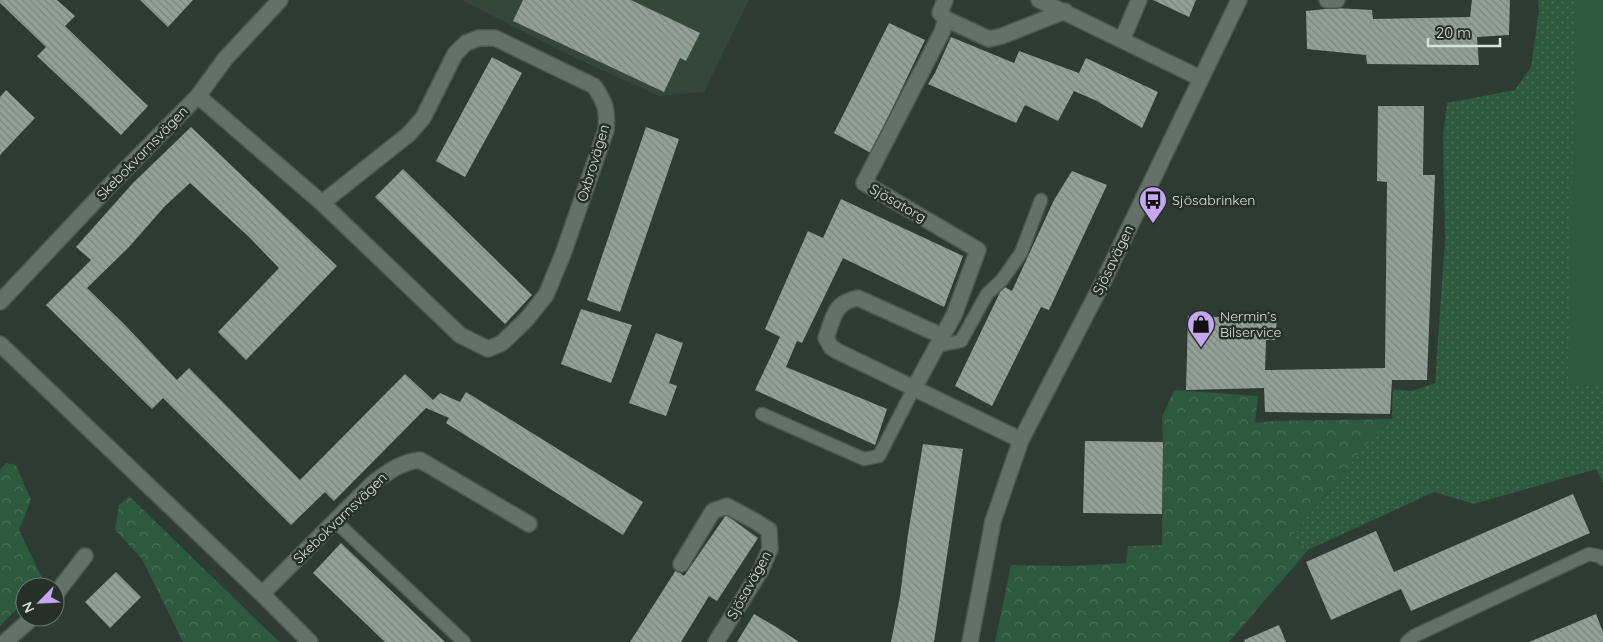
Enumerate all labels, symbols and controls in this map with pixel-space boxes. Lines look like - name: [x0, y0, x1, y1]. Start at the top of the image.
- scale bar: [1428, 15, 1500, 47]
- text: 20 m: [1436, 23, 1471, 42]
- street label: Skebokvarnsvägen: [93, 102, 191, 204]
- street label: Oxbrovägen: [573, 122, 613, 204]
- street label: Sjösatorg: [867, 180, 929, 226]
- bus stop icon: Sjösabrinken: [1138, 185, 1168, 224]
- place label: Sjösabrinken: [1172, 191, 1255, 209]
- street label: Sjösavägen: [1088, 222, 1138, 298]
- place label: Nermin’s Bilservice: [1220, 307, 1282, 341]
- shop icon: Nermin’s Bilservice: [1186, 309, 1216, 348]
- street label: Skebokvarnsvägen: [289, 469, 391, 567]
- street label: Sjösavägen: [723, 548, 775, 622]
- north arrow: [15, 577, 65, 627]
- text: N: [18, 599, 38, 616]

